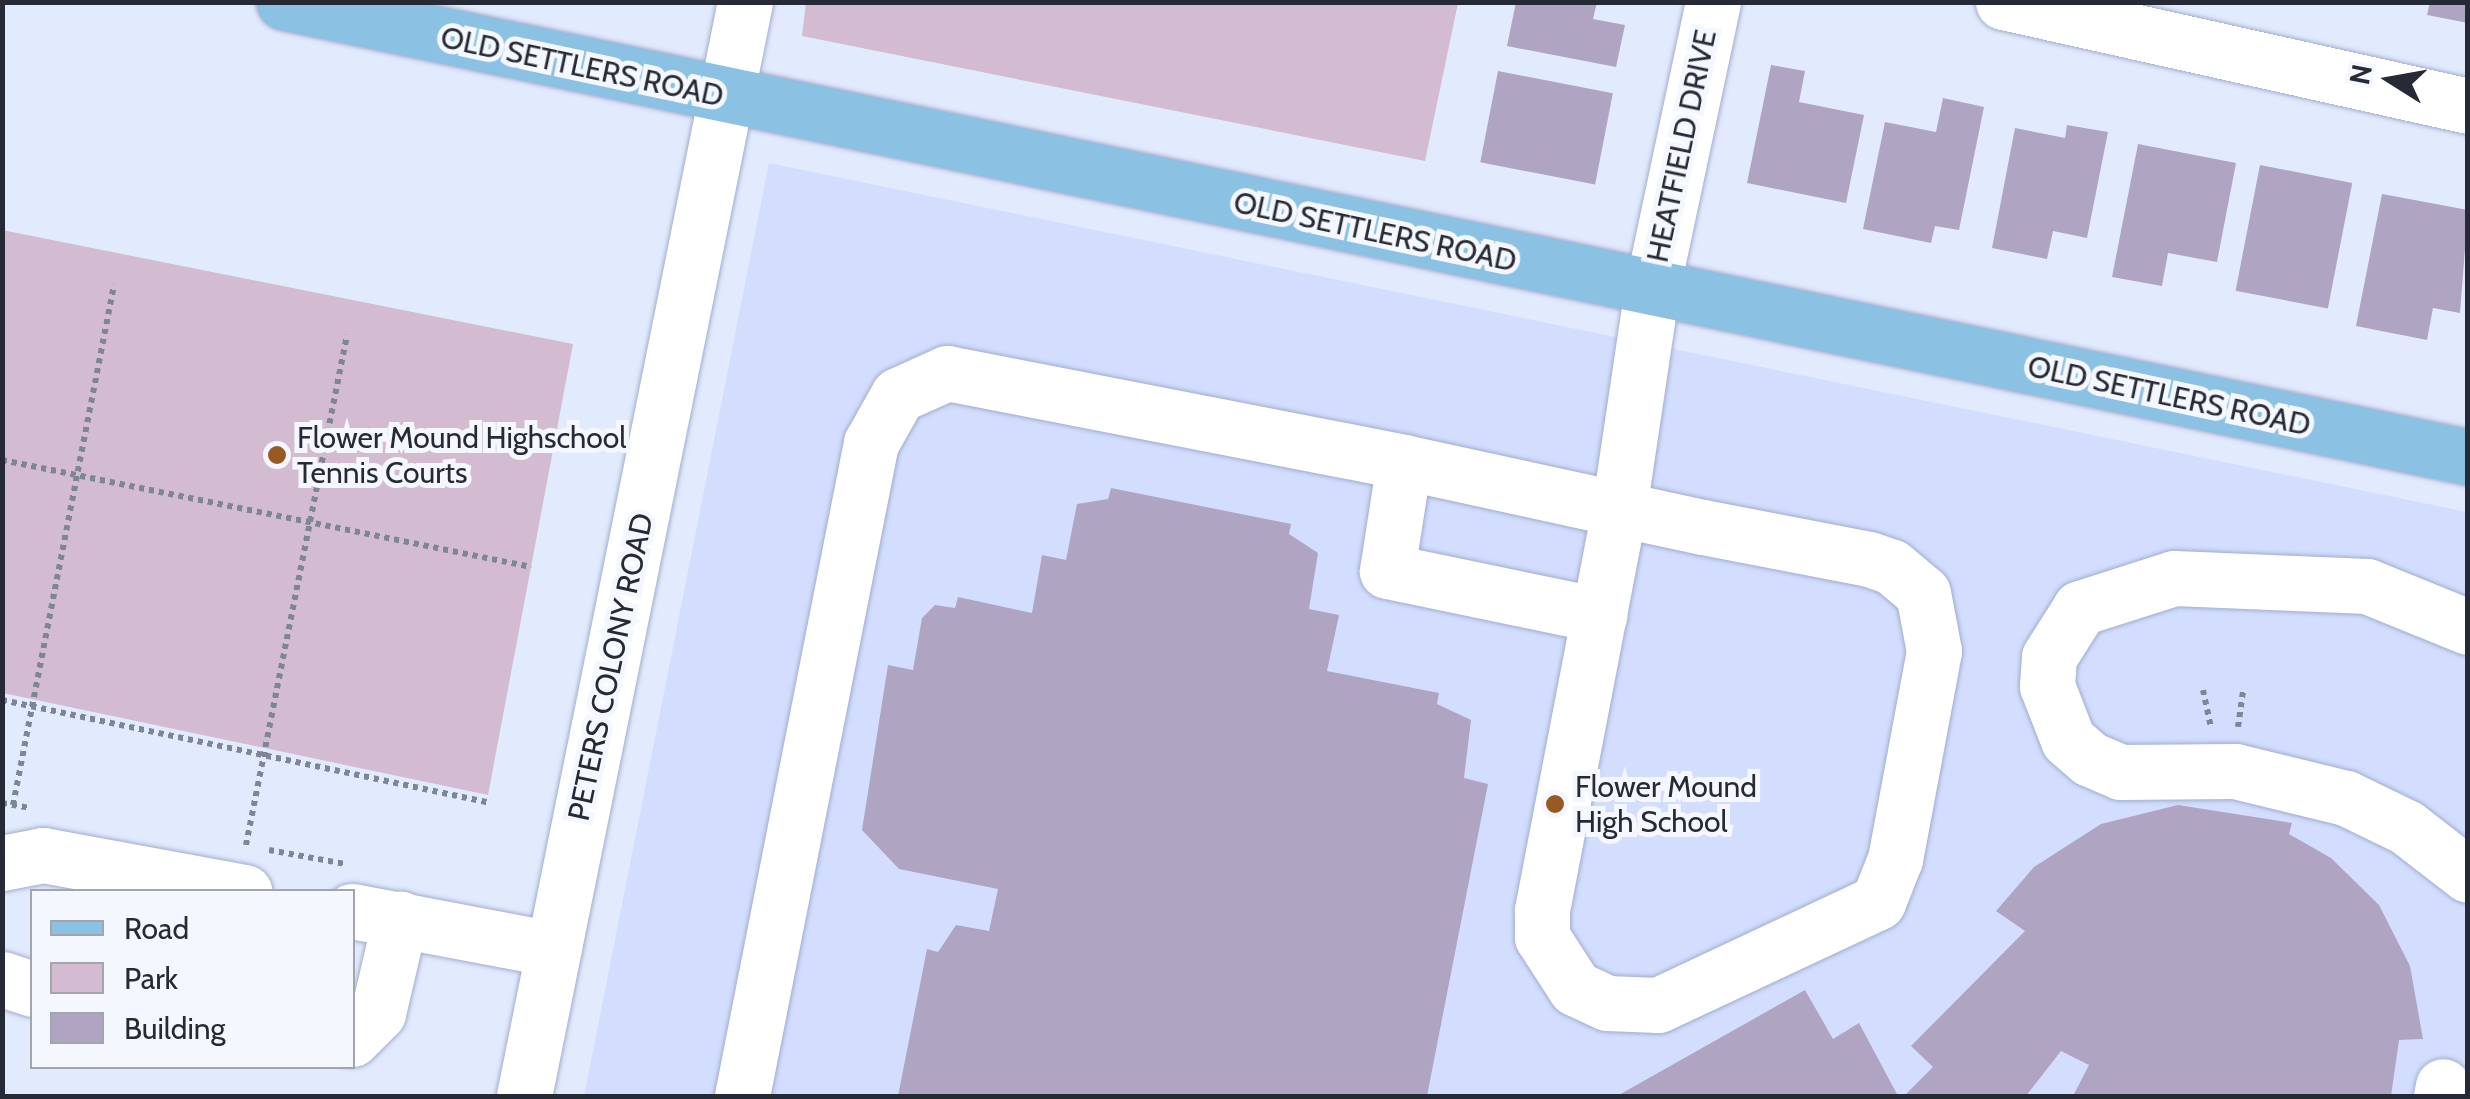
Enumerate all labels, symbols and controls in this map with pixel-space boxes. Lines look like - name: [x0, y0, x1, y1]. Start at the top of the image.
- street label: OLD SETTLERS ROAD: [437, 19, 727, 115]
- street label: HEATFIELD DRIVE: [1640, 27, 1724, 265]
- north arrow: [2340, 30, 2440, 130]
- text: N: [2342, 61, 2379, 87]
- street label: OLD SETTLERS ROAD: [1230, 184, 1520, 280]
- street label: OLD SETTLERS ROAD: [2024, 348, 2314, 444]
- place label: Flower Mound Highschool Tennis Courts: [297, 420, 626, 490]
- marker: Flower Mound Highschool Tennis Courts: [266, 444, 288, 466]
- street label: PETERS COLONY ROAD: [561, 510, 661, 824]
- place label: Flower Mound High School: [1575, 769, 1757, 840]
- marker: Flower Mound High School: [1544, 793, 1566, 815]
- legend: [30, 889, 355, 1069]
- text: Road: [124, 910, 189, 947]
- text: Park: [124, 960, 178, 997]
- text: Building: [124, 1010, 226, 1047]

